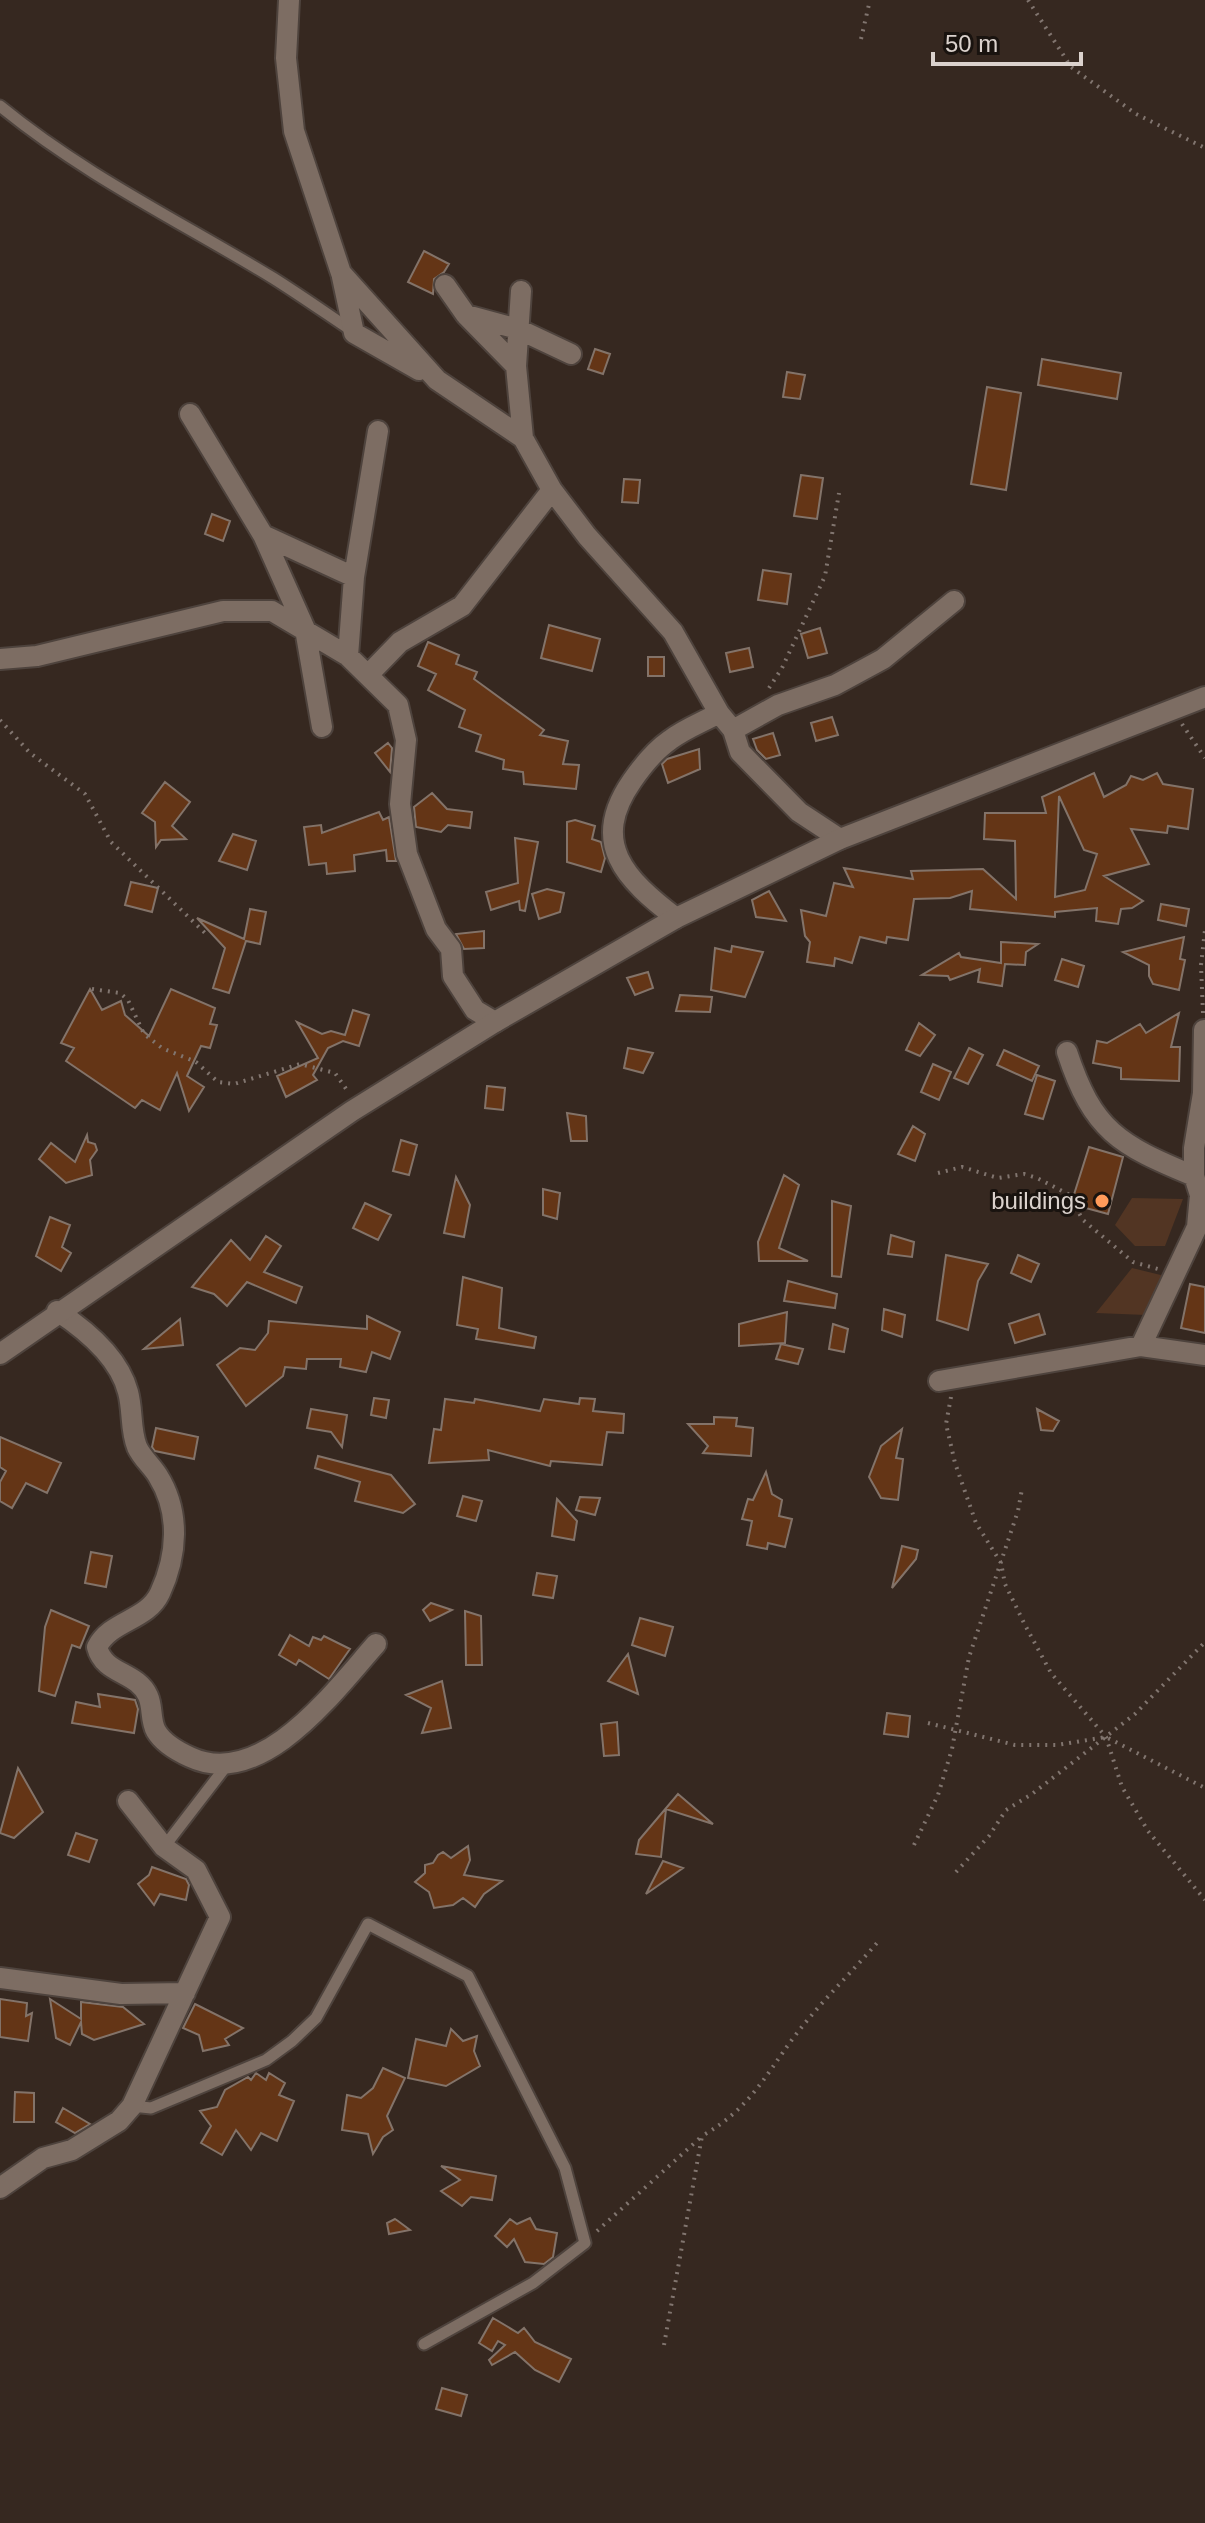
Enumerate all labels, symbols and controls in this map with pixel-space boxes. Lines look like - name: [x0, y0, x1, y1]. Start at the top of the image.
- scale bar: [933, 16, 1081, 66]
- text: 50 m: [945, 30, 998, 57]
- place label: buildings: [991, 1187, 1086, 1214]
- marker: buildings: [1093, 1192, 1111, 1210]

